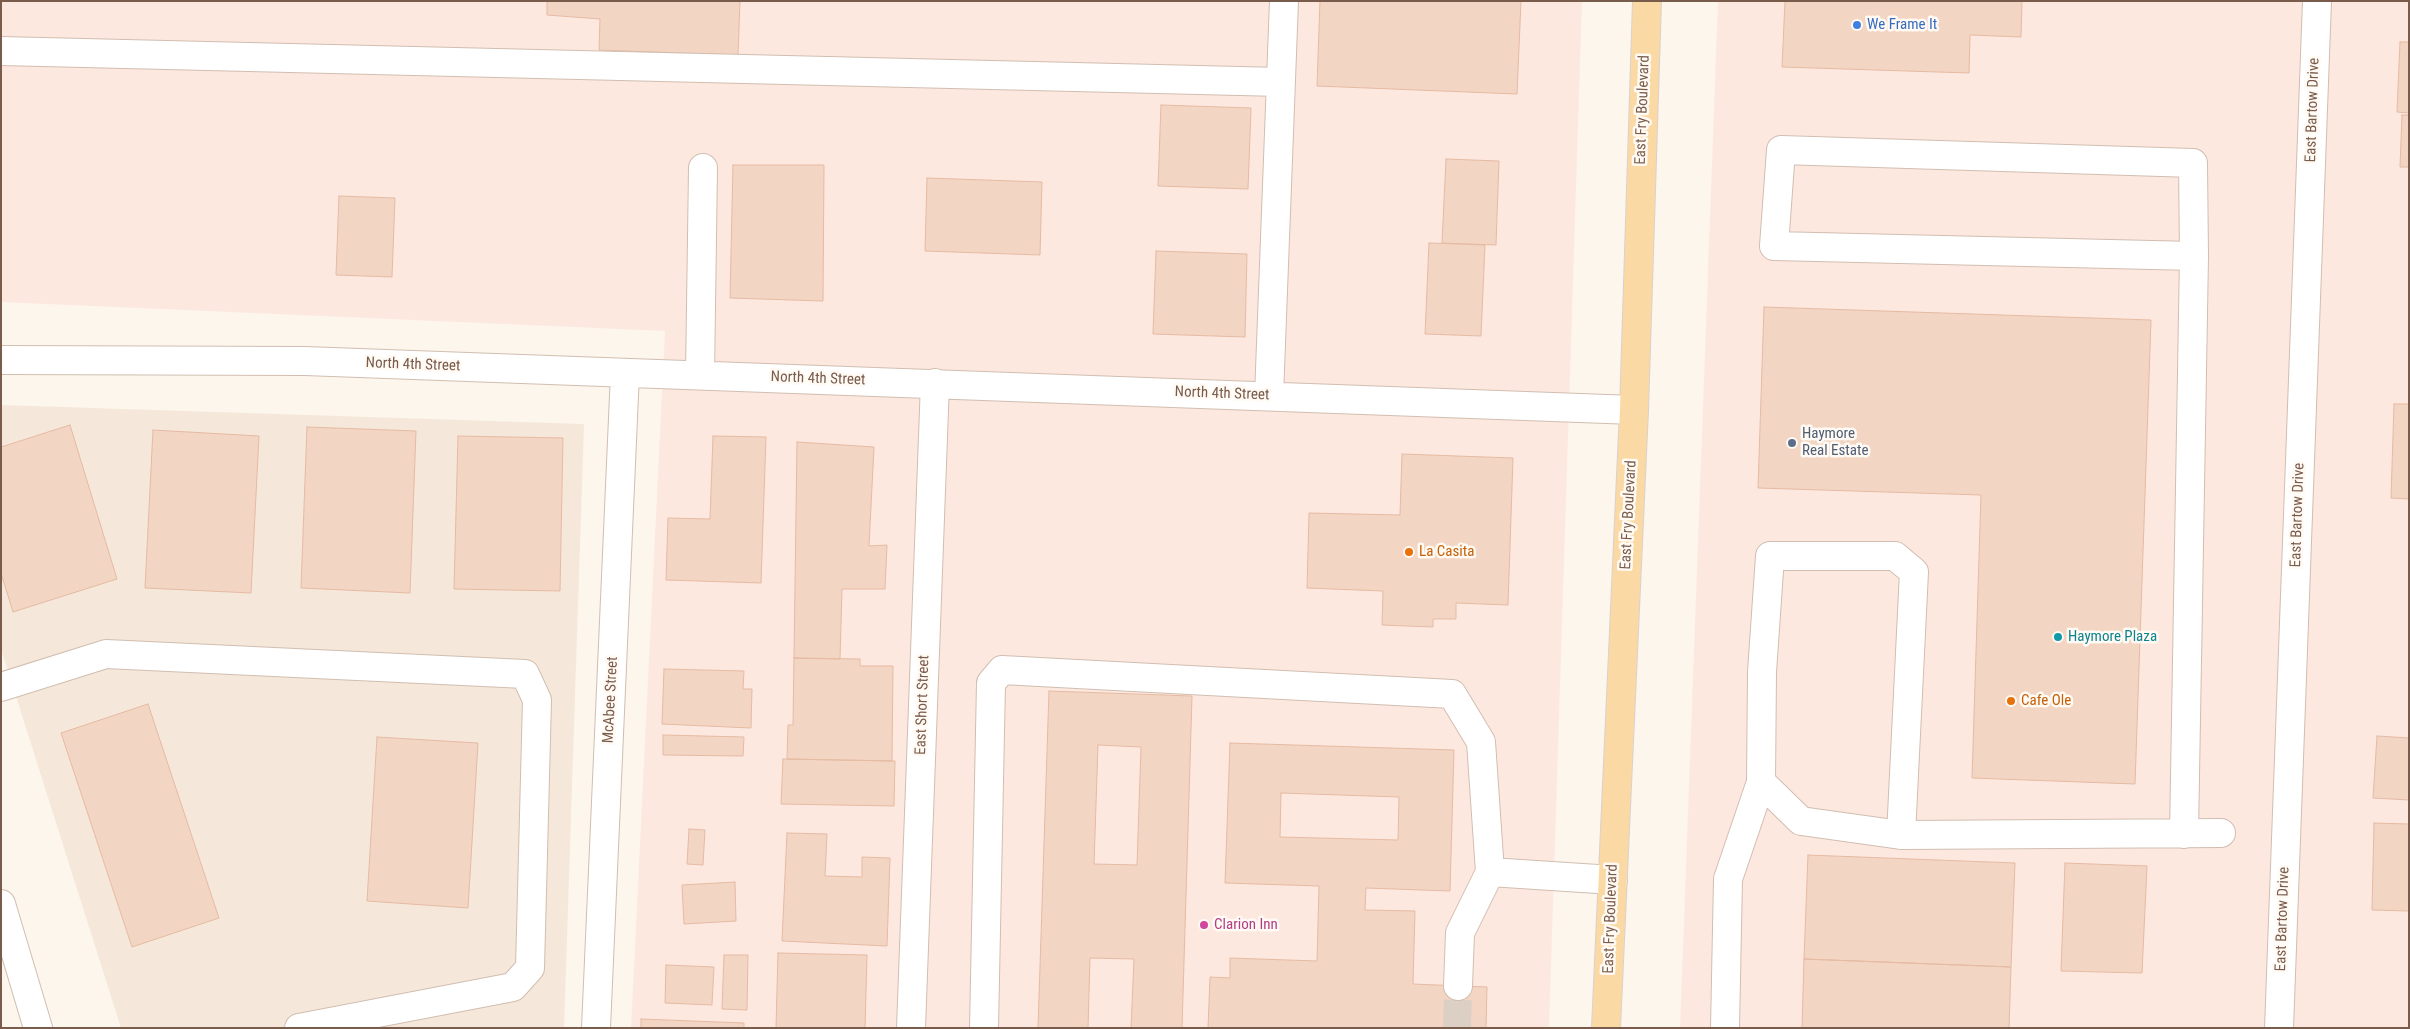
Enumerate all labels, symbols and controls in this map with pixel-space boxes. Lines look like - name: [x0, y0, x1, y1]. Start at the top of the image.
- place label: We Frame It: [1867, 16, 1937, 34]
- marker: We Frame It: [1851, 19, 1863, 31]
- street label: East Fry Boulevard: [1632, 55, 1654, 165]
- street label: East Bartow Drive: [2302, 57, 2324, 163]
- street label: North 4th Street: [365, 354, 461, 376]
- street label: North 4th Street: [770, 368, 866, 390]
- street label: North 4th Street: [1174, 383, 1270, 405]
- place label: Haymore Real Estate: [1802, 425, 1868, 460]
- marker: Haymore Real Estate: [1786, 437, 1798, 449]
- street label: East Fry Boulevard: [1617, 460, 1641, 570]
- street label: East Bartow Drive: [2287, 462, 2309, 568]
- place label: La Casita: [1419, 543, 1474, 561]
- marker: La Casita: [1403, 546, 1415, 558]
- place label: Haymore Plaza: [2068, 628, 2157, 646]
- marker: Haymore Plaza: [2052, 631, 2064, 643]
- street label: East Short Street: [912, 655, 934, 755]
- street label: McAbee Street: [600, 656, 622, 744]
- place label: Cafe Ole: [2021, 692, 2071, 710]
- marker: Cafe Ole: [2005, 695, 2017, 707]
- street label: East Fry Boulevard: [1600, 864, 1622, 974]
- street label: East Bartow Drive: [2272, 866, 2294, 972]
- place label: Clarion Inn: [1214, 916, 1278, 934]
- marker: Clarion Inn: [1198, 919, 1210, 931]

